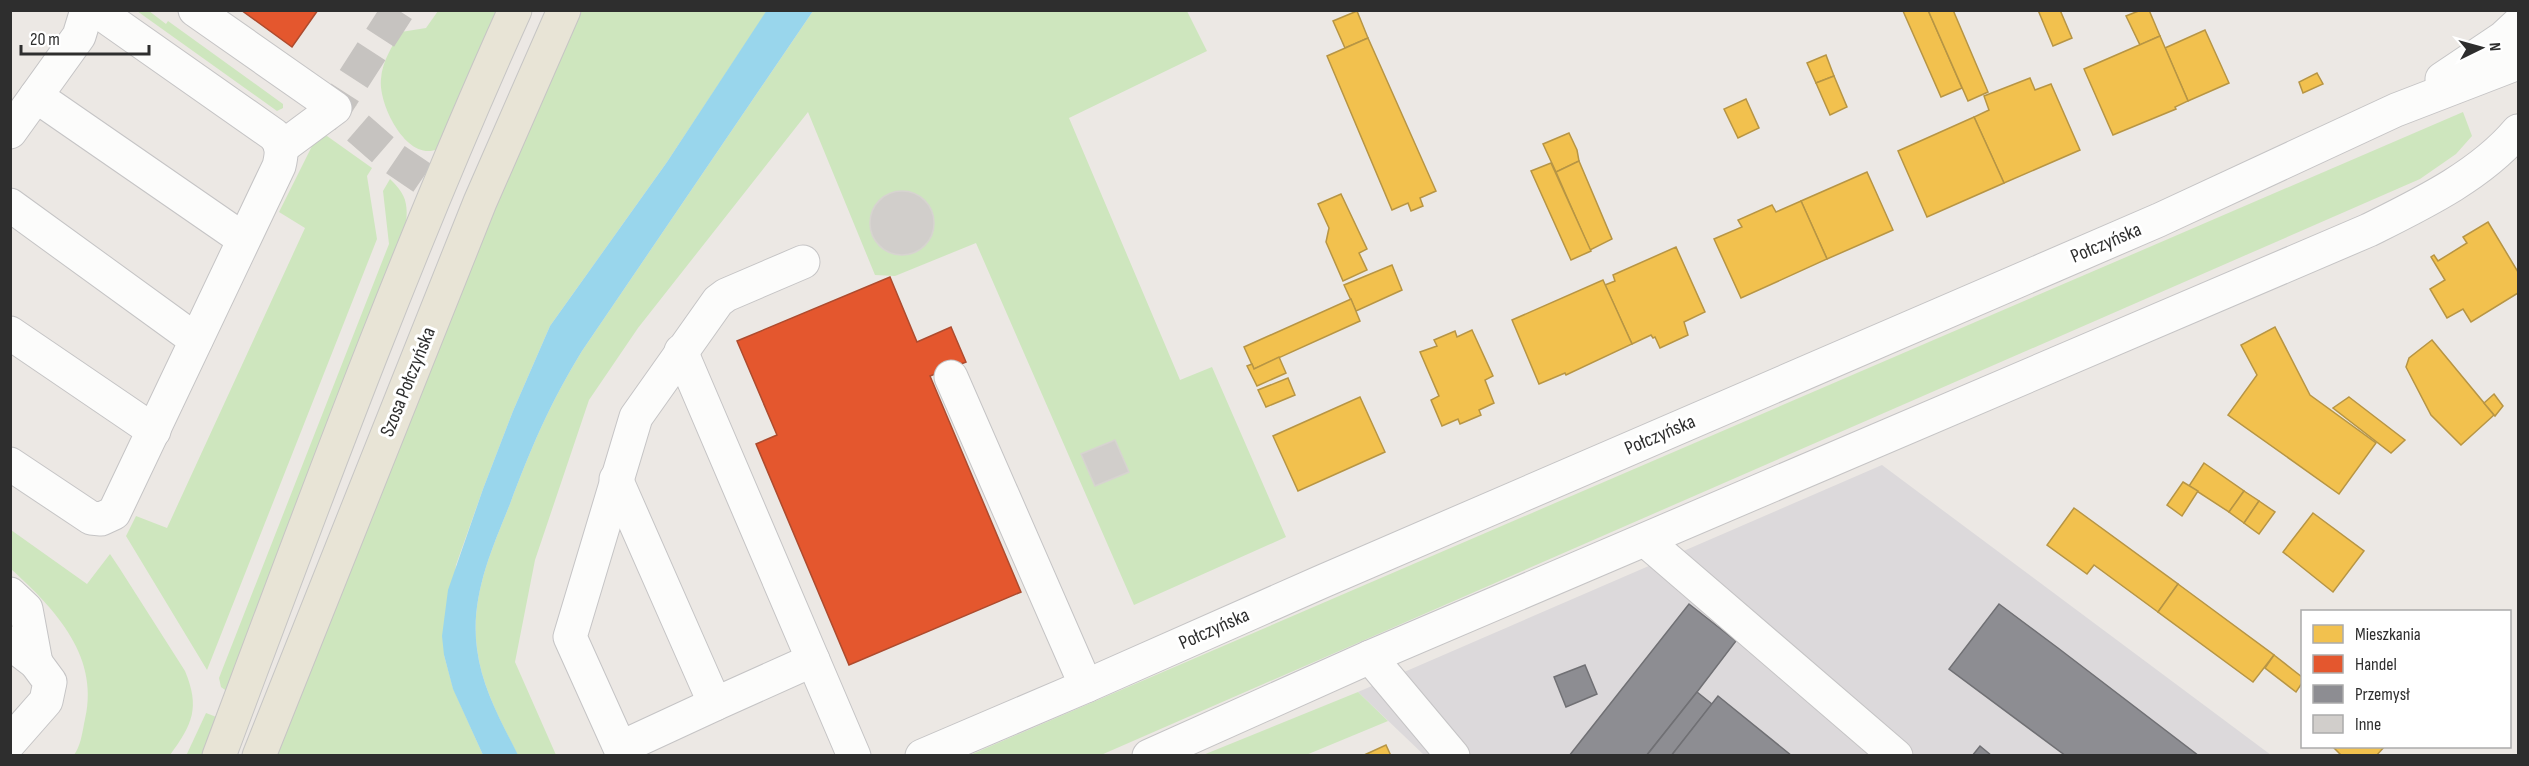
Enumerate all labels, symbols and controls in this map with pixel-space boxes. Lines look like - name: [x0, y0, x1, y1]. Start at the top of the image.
- scale bar: [21, 18, 148, 56]
- north arrow: [2451, 18, 2511, 78]
- text: 20 m: [30, 29, 60, 50]
- text: N: [2485, 42, 2504, 52]
- street label: Połczyńska: [2067, 217, 2145, 269]
- street label: Szosa Połczyńska: [375, 324, 441, 440]
- street label: Połczyńska: [1621, 409, 1699, 461]
- street label: Połczyńska: [1175, 603, 1253, 655]
- legend: [2301, 610, 2511, 748]
- text: Mieszkania: [2355, 624, 2421, 645]
- text: Handel: [2355, 654, 2397, 675]
- text: Przemysł: [2355, 684, 2410, 705]
- text: Inne: [2355, 714, 2381, 735]

